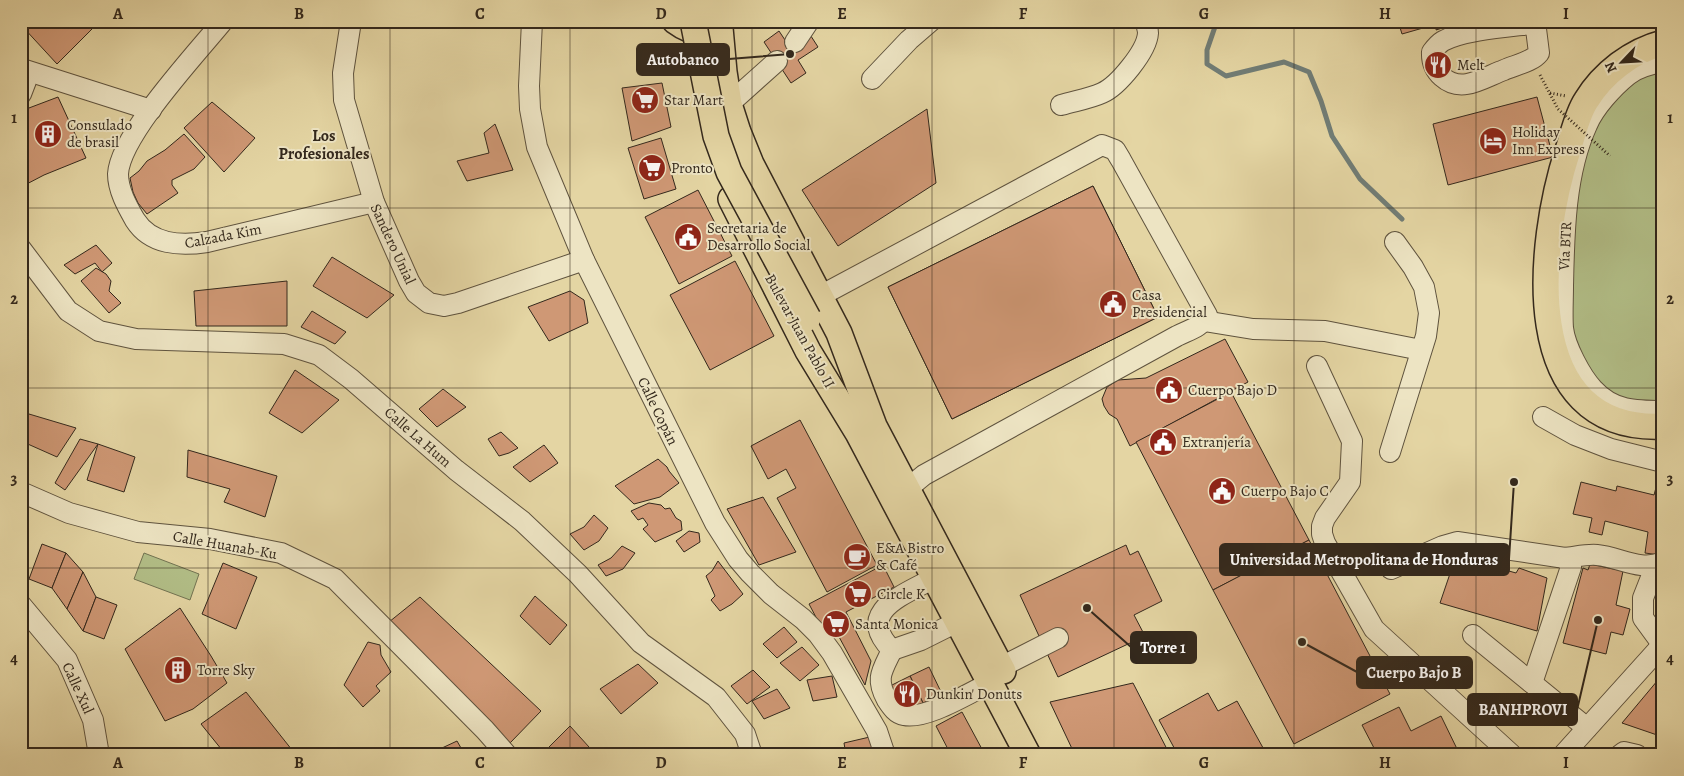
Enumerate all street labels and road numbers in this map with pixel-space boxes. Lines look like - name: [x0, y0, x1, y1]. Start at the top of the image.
- street label: Sandero Unial: [366, 200, 421, 288]
- street label: Calzada Kim: [183, 219, 264, 253]
- street label: Vía BTR: [1554, 220, 1576, 272]
- street label: Bulevar Juan Pablo II: [760, 270, 840, 392]
- street label: Calle Copán: [633, 374, 683, 448]
- street label: Calle La Hum: [380, 402, 456, 472]
- street label: Calle Huanab-Ku: [171, 526, 279, 564]
- street label: Calle Xul: [57, 659, 99, 717]

